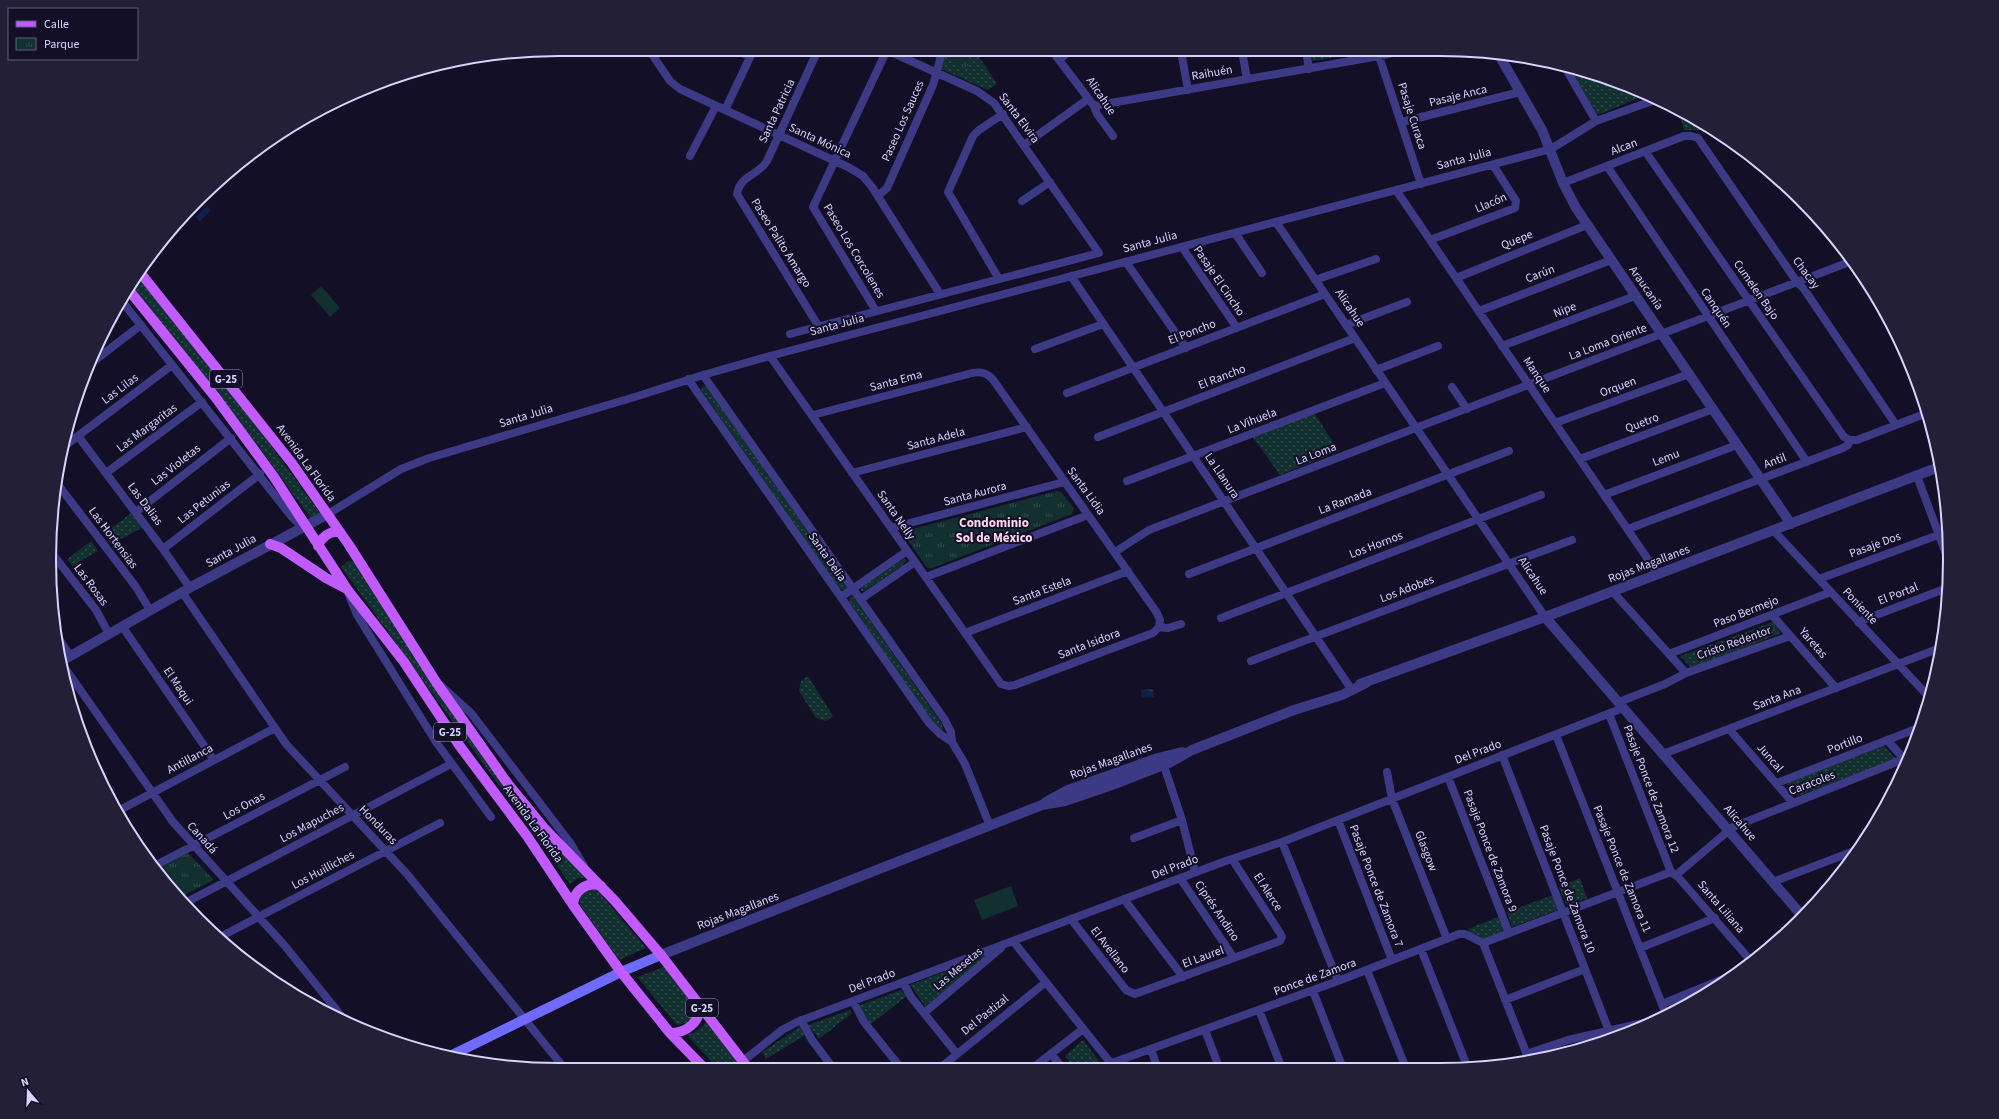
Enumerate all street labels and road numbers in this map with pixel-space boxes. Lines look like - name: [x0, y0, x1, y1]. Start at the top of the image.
- street label: Raihuén: [1190, 61, 1234, 85]
- street label: Alicahue: [1082, 73, 1120, 119]
- street label: Santa Patricia: [755, 76, 799, 146]
- street label: Paseo Los Sauces: [878, 78, 928, 164]
- street label: Pasaje Curaca: [1393, 80, 1431, 152]
- street label: Pasaje Anca: [1427, 81, 1489, 111]
- street label: Santa Elvira: [994, 89, 1044, 147]
- street label: Santa Mónica: [786, 119, 854, 163]
- street label: Alcan: [1608, 134, 1640, 160]
- street label: Santa Julia: [1435, 144, 1493, 174]
- street label: Llacón: [1472, 189, 1510, 217]
- street label: Paseo Palito Amargo: [747, 195, 815, 291]
- street label: Paseo Los Corcolenes: [819, 201, 889, 301]
- street label: Quepe: [1498, 226, 1536, 254]
- street label: Santa Julia: [1121, 227, 1179, 257]
- street label: Pasaje El Cincho: [1189, 243, 1249, 319]
- street label: Chacay: [1788, 253, 1824, 293]
- street label: Cumelen Bajo: [1729, 257, 1783, 323]
- street label: Carún: [1523, 261, 1557, 287]
- street label: Araucanía: [1625, 263, 1667, 313]
- street label: Alicahue: [1331, 285, 1369, 331]
- street label: Canquén: [1696, 285, 1736, 331]
- street label: Nipe: [1551, 298, 1579, 322]
- street label: Santa Julia: [808, 310, 866, 340]
- street label: El Poncho: [1166, 315, 1218, 349]
- street label: La Loma Oriente: [1567, 319, 1650, 365]
- street label: Manque: [1519, 353, 1555, 397]
- street label: El Rancho: [1196, 360, 1248, 394]
- street label: Santa Ema: [868, 366, 924, 396]
- street label: Las Lilas: [98, 370, 142, 408]
- road number: G-25: [210, 370, 242, 388]
- street label: Orquen: [1597, 373, 1639, 401]
- street label: Las Margaritas: [113, 400, 181, 456]
- street label: Santa Julia: [497, 400, 555, 432]
- street label: La Vihuela: [1225, 404, 1279, 438]
- street label: Quetro: [1623, 409, 1661, 437]
- street label: Avenida La Florida: [272, 421, 340, 505]
- street label: Santa Adela: [905, 423, 967, 455]
- street label: La Loma: [1293, 438, 1339, 470]
- street label: Las Violetas: [148, 440, 204, 490]
- street label: Lemu: [1650, 445, 1682, 471]
- street label: Antil: [1761, 449, 1789, 473]
- street label: La Llanura: [1200, 450, 1244, 502]
- street label: Santa Lidia: [1063, 463, 1109, 519]
- street label: Las Petunias: [174, 476, 234, 528]
- street label: Santa Aurora: [942, 477, 1008, 511]
- street label: Las Dalias: [123, 479, 167, 529]
- street label: La Ramada: [1316, 483, 1374, 519]
- street label: Santa Nelly: [873, 487, 919, 543]
- street label: Las Hortensias: [84, 504, 142, 572]
- street label: Los Hornos: [1347, 527, 1405, 563]
- street label: Pasaje Dos: [1847, 528, 1903, 562]
- street label: Santa Delia: [804, 529, 850, 585]
- street label: Santa Julia: [203, 530, 259, 572]
- street label: Rojas Magallanes: [1606, 541, 1692, 587]
- street label: Alicahue: [1514, 553, 1552, 599]
- street label: Las Rosas: [70, 560, 112, 610]
- street label: Los Adobes: [1377, 571, 1437, 607]
- street label: Santa Estela: [1010, 572, 1074, 610]
- street label: El Portal: [1875, 579, 1921, 609]
- street label: Poniente: [1838, 584, 1882, 628]
- street label: Paso Bermejo: [1711, 592, 1781, 632]
- street label: Cristo Redentor: [1694, 621, 1774, 664]
- street label: Yaretas: [1794, 623, 1831, 662]
- street label: Santa Isidora: [1055, 624, 1123, 664]
- street label: El Maqui: [159, 664, 197, 708]
- street label: Santa Ana: [1750, 681, 1804, 715]
- road number: G-25: [434, 723, 466, 741]
- street label: Pasaje Ponce de Zamora 12: [1619, 723, 1683, 856]
- street label: Portillo: [1825, 729, 1865, 759]
- street label: Del Prado: [1452, 735, 1504, 769]
- street label: Rojas Magallanes: [1068, 738, 1154, 784]
- street label: Antillanca: [164, 740, 216, 778]
- street label: Juncal: [1753, 740, 1787, 776]
- street label: Caracoles: [1786, 766, 1838, 800]
- street label: Avenida La Florida: [499, 782, 567, 866]
- street label: Pasaje Ponce de Zamora 9: [1459, 787, 1521, 915]
- street label: Los Onas: [220, 788, 268, 824]
- street label: Los Mapuches: [277, 799, 347, 847]
- street label: Honduras: [355, 801, 401, 849]
- street label: Alicahue: [1720, 801, 1761, 845]
- street label: Pasaje Ponce de Zamora 11: [1589, 803, 1655, 935]
- street label: Canadá: [183, 818, 221, 858]
- street label: Pasaje Ponce de Zamora 7: [1345, 822, 1407, 950]
- street label: Pasaje Ponce de Zamora 10: [1535, 823, 1599, 956]
- street label: Glasgow: [1410, 828, 1442, 874]
- street label: Los Huilliches: [289, 846, 357, 894]
- street label: Del Prado: [1149, 850, 1201, 884]
- street label: El Alerce: [1249, 870, 1287, 915]
- street label: Ciprés Andino: [1190, 877, 1244, 945]
- street label: Santa Liliana: [1693, 877, 1749, 937]
- street label: Rojas Magallanes: [695, 888, 781, 934]
- street label: El Avellano: [1086, 923, 1134, 977]
- street label: El Laurel: [1180, 942, 1226, 972]
- street label: Las Mesetas: [930, 943, 986, 995]
- street label: Ponce de Zamora: [1271, 954, 1359, 1000]
- street label: Del Prado: [846, 964, 898, 998]
- street label: Del Pastizal: [958, 991, 1012, 1039]
- road number: G-25: [686, 999, 718, 1017]

